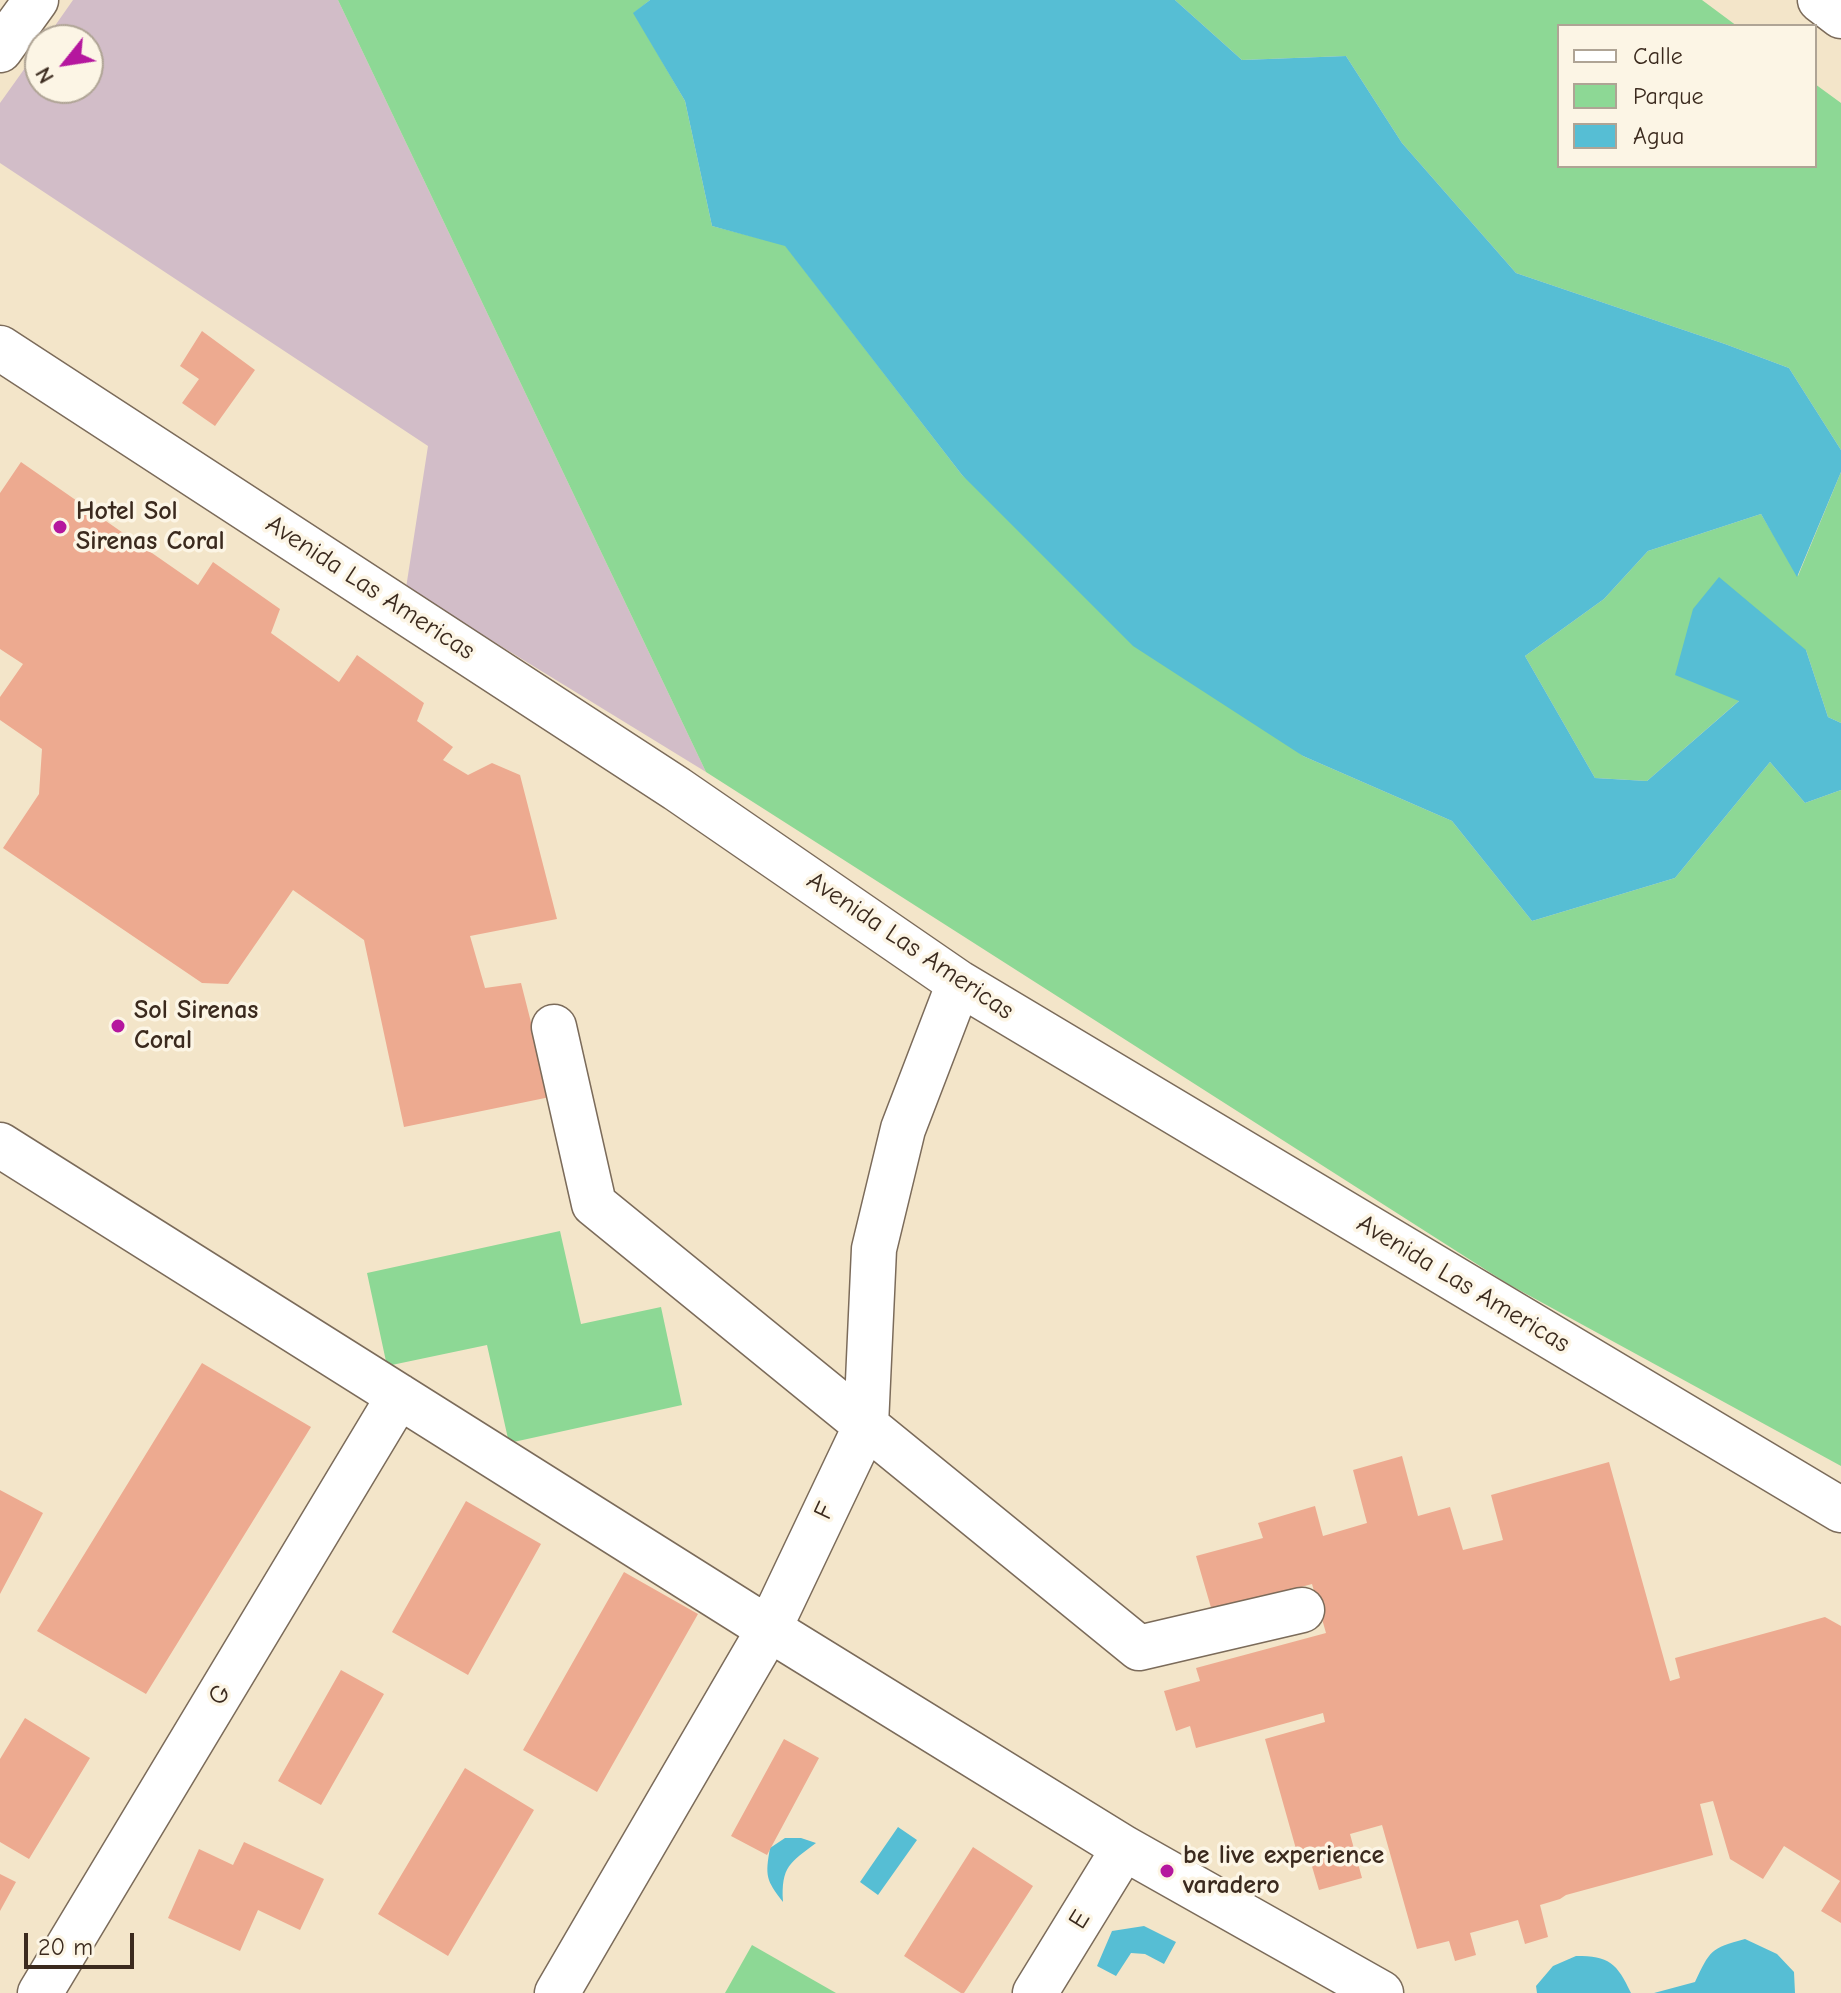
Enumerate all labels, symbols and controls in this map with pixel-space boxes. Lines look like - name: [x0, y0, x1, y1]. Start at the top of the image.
- north arrow: [24, 24, 104, 104]
- legend: [1557, 24, 1817, 168]
- text: Calle: [1633, 42, 1683, 70]
- text: N: [30, 62, 60, 88]
- text: Parque: [1633, 82, 1704, 110]
- text: Agua: [1633, 122, 1684, 150]
- place label: Hotel Sol Sirenas Coral: [76, 496, 225, 558]
- street label: Avenida Las Americas: [260, 509, 480, 667]
- marker: Hotel Sol Sirenas Coral: [51, 518, 69, 536]
- street label: Avenida Las Americas: [801, 865, 1019, 1027]
- place label: Sol Sirenas Coral: [134, 995, 258, 1056]
- marker: Sol Sirenas Coral: [109, 1017, 127, 1035]
- street label: Avenida Las Americas: [1351, 1208, 1575, 1360]
- street label: F: [808, 1498, 842, 1524]
- street label: G: [202, 1679, 238, 1711]
- place label: be live experience varadero: [1183, 1840, 1384, 1902]
- marker: be live experience varadero: [1158, 1862, 1176, 1880]
- street label: E: [1063, 1905, 1097, 1935]
- scale bar: [28, 1917, 138, 1967]
- text: 20 m: [38, 1933, 93, 1961]

